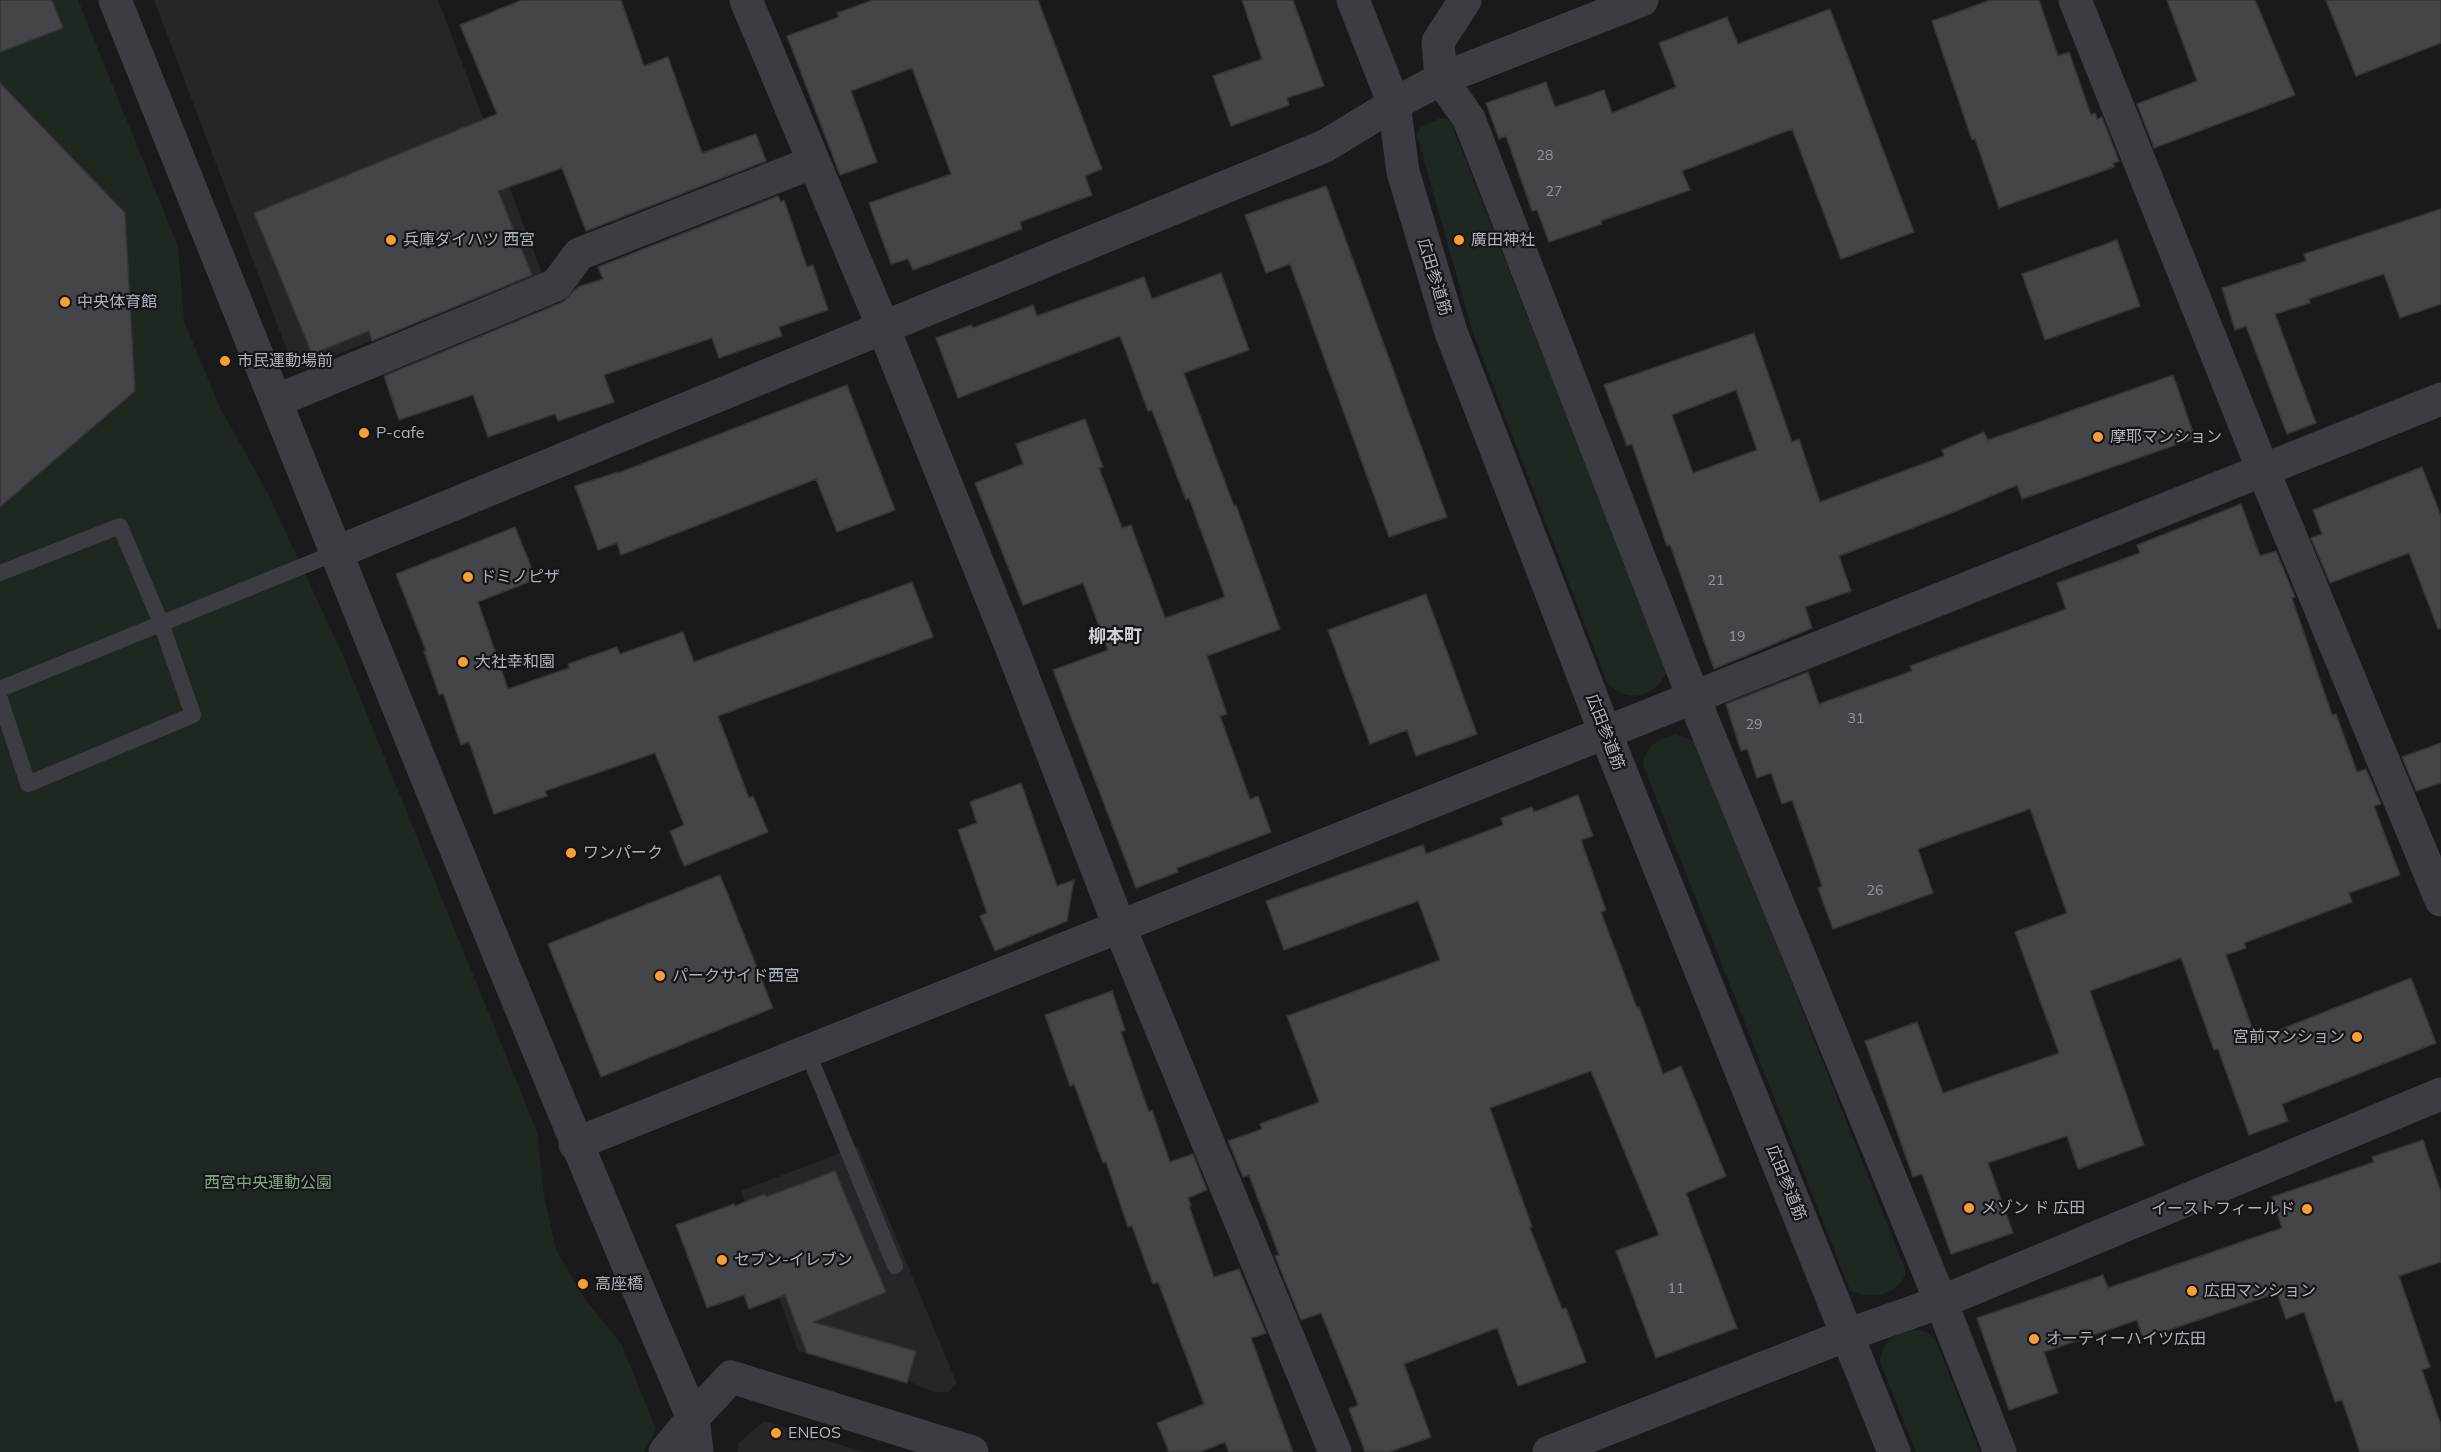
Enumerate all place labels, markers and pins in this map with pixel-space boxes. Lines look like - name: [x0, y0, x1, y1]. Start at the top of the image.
- place label: 兵庫ダイハツ 西宮: [403, 230, 535, 250]
- place label: 廣田神社: [1471, 230, 1535, 250]
- marker: 兵庫ダイハツ 西宮: [384, 233, 398, 247]
- marker: 廣田神社: [1452, 233, 1466, 247]
- place label: 中央体育館: [77, 292, 157, 312]
- marker: 中央体育館: [58, 295, 72, 309]
- place label: 市民運動場前: [237, 351, 333, 371]
- marker: 市民運動場前: [218, 354, 232, 368]
- place label: P-cafe: [376, 423, 424, 443]
- marker: P-cafe: [357, 426, 371, 440]
- place label: 摩耶マンション: [2110, 427, 2222, 447]
- marker: 摩耶マンション: [2091, 430, 2105, 444]
- place label: ドミノピザ: [480, 567, 560, 587]
- marker: ドミノピザ: [461, 570, 475, 584]
- place label: 大社幸和園: [475, 652, 555, 672]
- marker: 大社幸和園: [456, 655, 470, 669]
- place label: ワンパーク: [583, 843, 663, 863]
- marker: ワンパーク: [564, 846, 578, 860]
- place label: パークサイド西宮: [672, 966, 800, 986]
- marker: パークサイド西宮: [653, 969, 667, 983]
- place label: 宮前マンション: [2233, 1027, 2345, 1047]
- marker: 宮前マンション: [2350, 1030, 2364, 1044]
- place label: メゾン ド 広田: [1981, 1198, 2085, 1218]
- place label: イーストフィールド: [2151, 1199, 2295, 1219]
- marker: メゾン ド 広田: [1962, 1201, 1976, 1215]
- marker: イーストフィールド: [2300, 1202, 2314, 1216]
- place label: セブン-イレブン: [734, 1250, 853, 1270]
- marker: セブン-イレブン: [715, 1253, 729, 1267]
- place label: 高座橋: [595, 1274, 643, 1294]
- marker: 高座橋: [576, 1277, 590, 1291]
- place label: 広田マンション: [2204, 1281, 2316, 1301]
- marker: 広田マンション: [2185, 1284, 2199, 1298]
- place label: オーティーハイツ広田: [2046, 1329, 2206, 1349]
- marker: オーティーハイツ広田: [2027, 1332, 2041, 1346]
- place label: ENEOS: [788, 1423, 841, 1443]
- marker: ENEOS: [769, 1426, 783, 1440]

